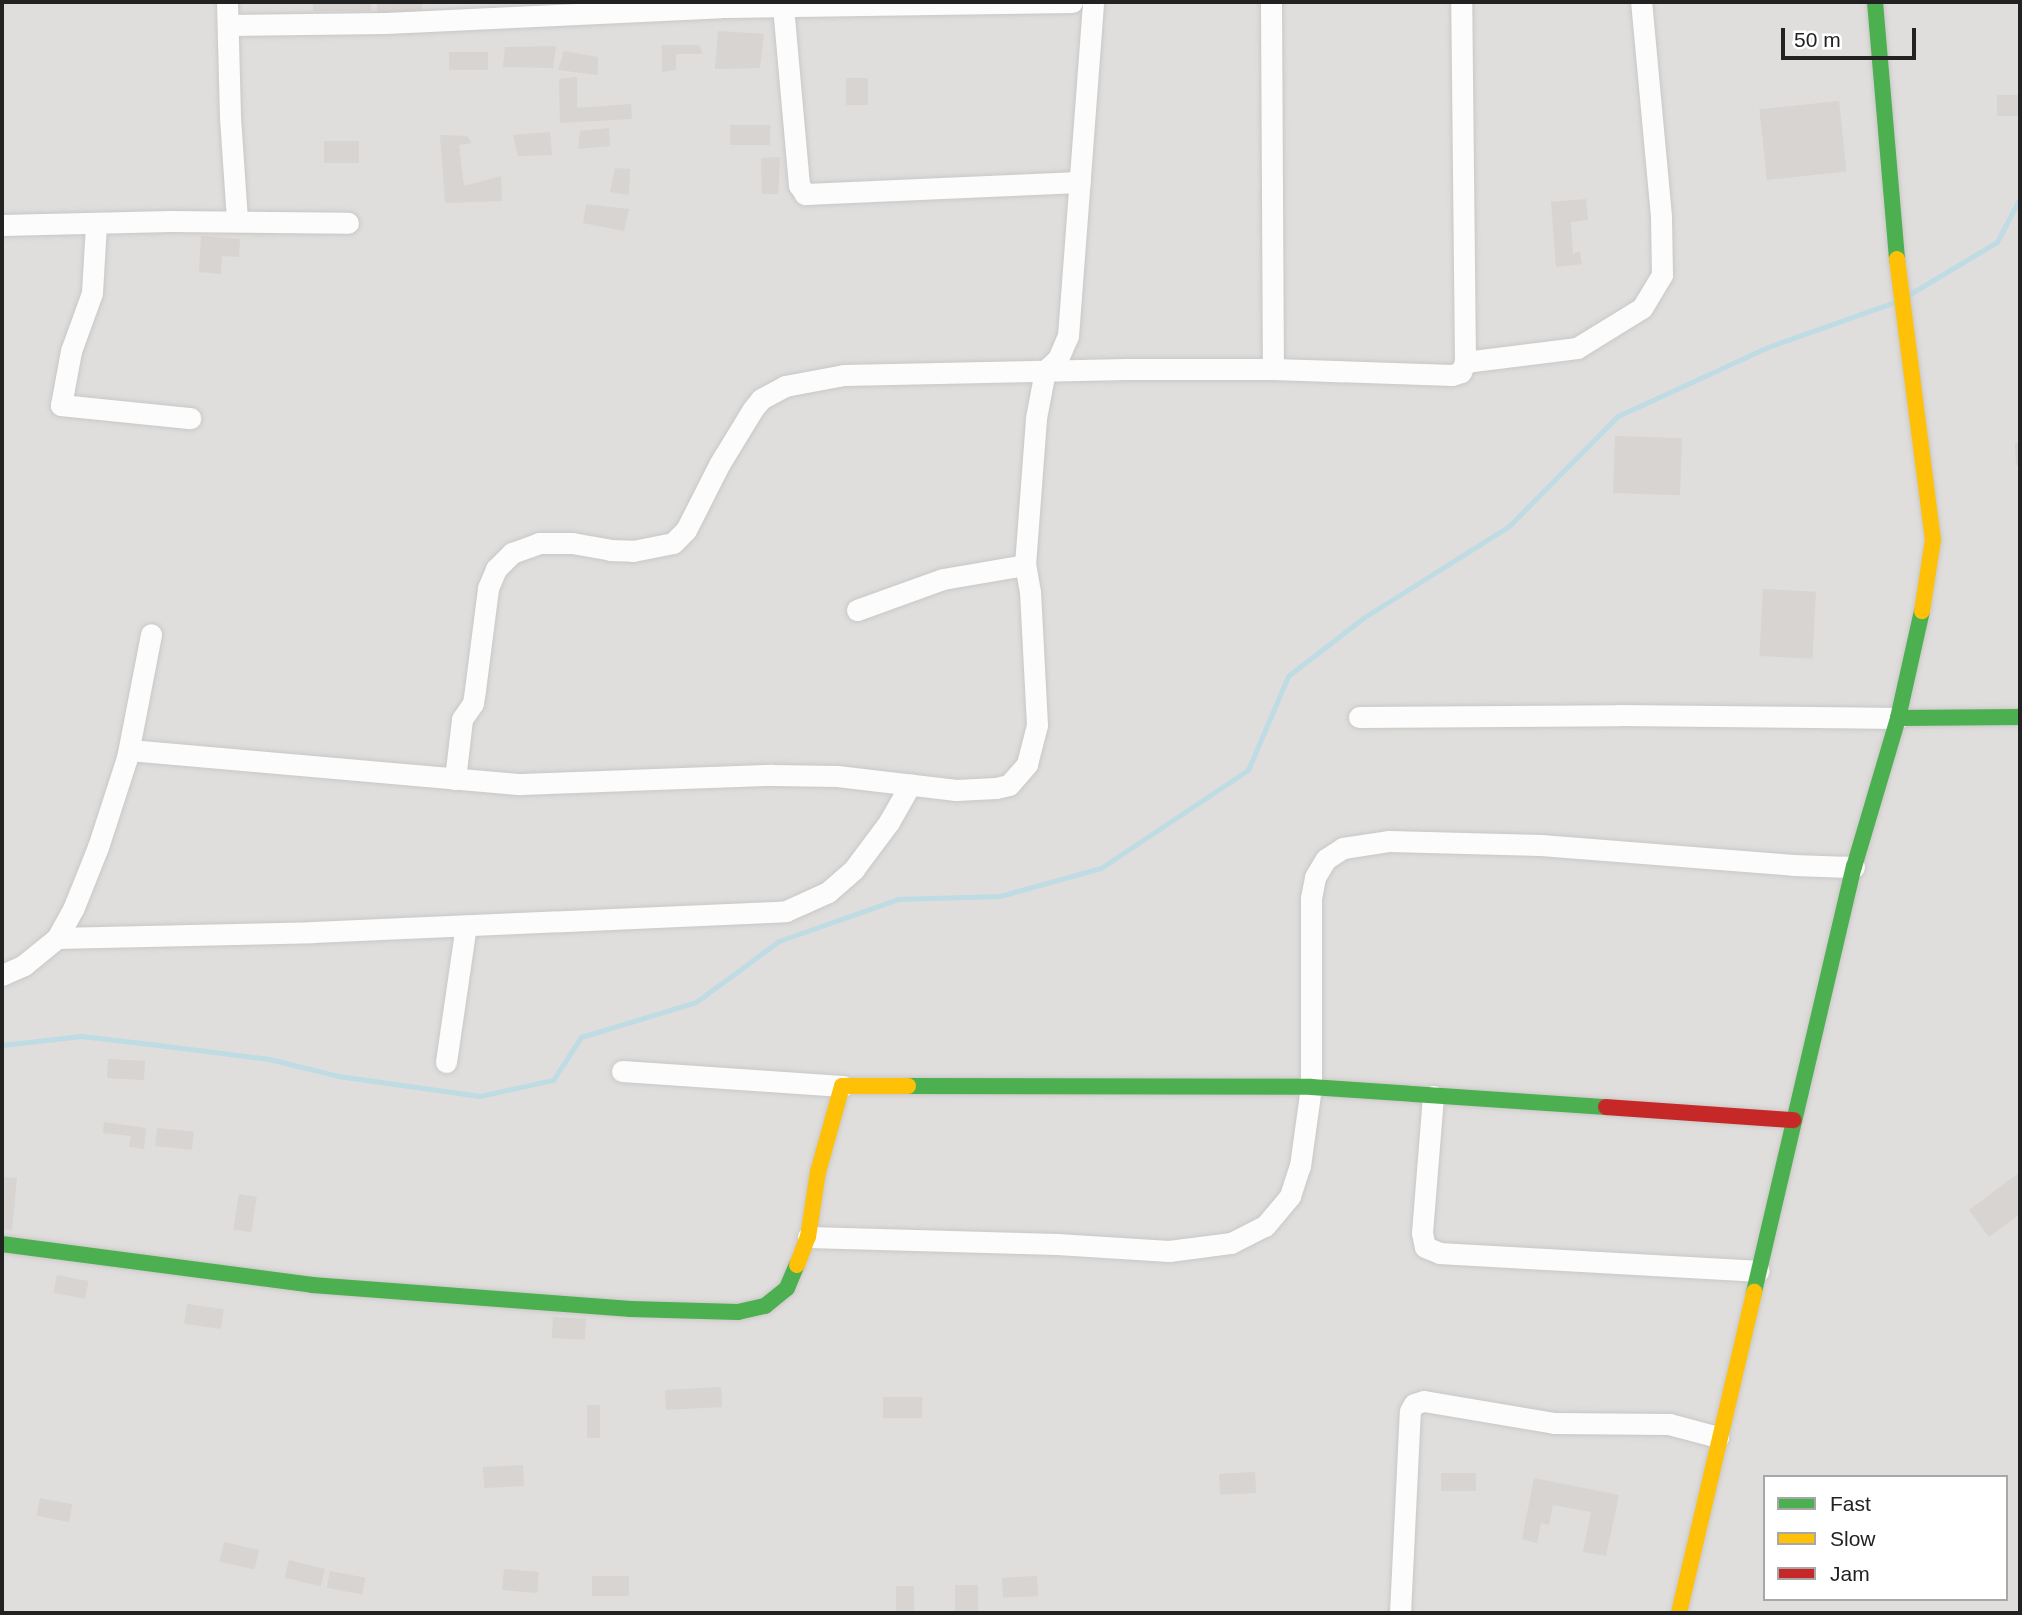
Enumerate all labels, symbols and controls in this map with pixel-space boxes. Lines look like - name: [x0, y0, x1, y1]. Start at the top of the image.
- scale bar: [1784, 14, 1919, 58]
- text: 50 m: [1794, 28, 1841, 51]
- legend: [1763, 1475, 2008, 1601]
- text: Fast: [1830, 1492, 1871, 1515]
- text: Slow: [1830, 1527, 1876, 1550]
- text: Jam: [1830, 1562, 1870, 1585]

